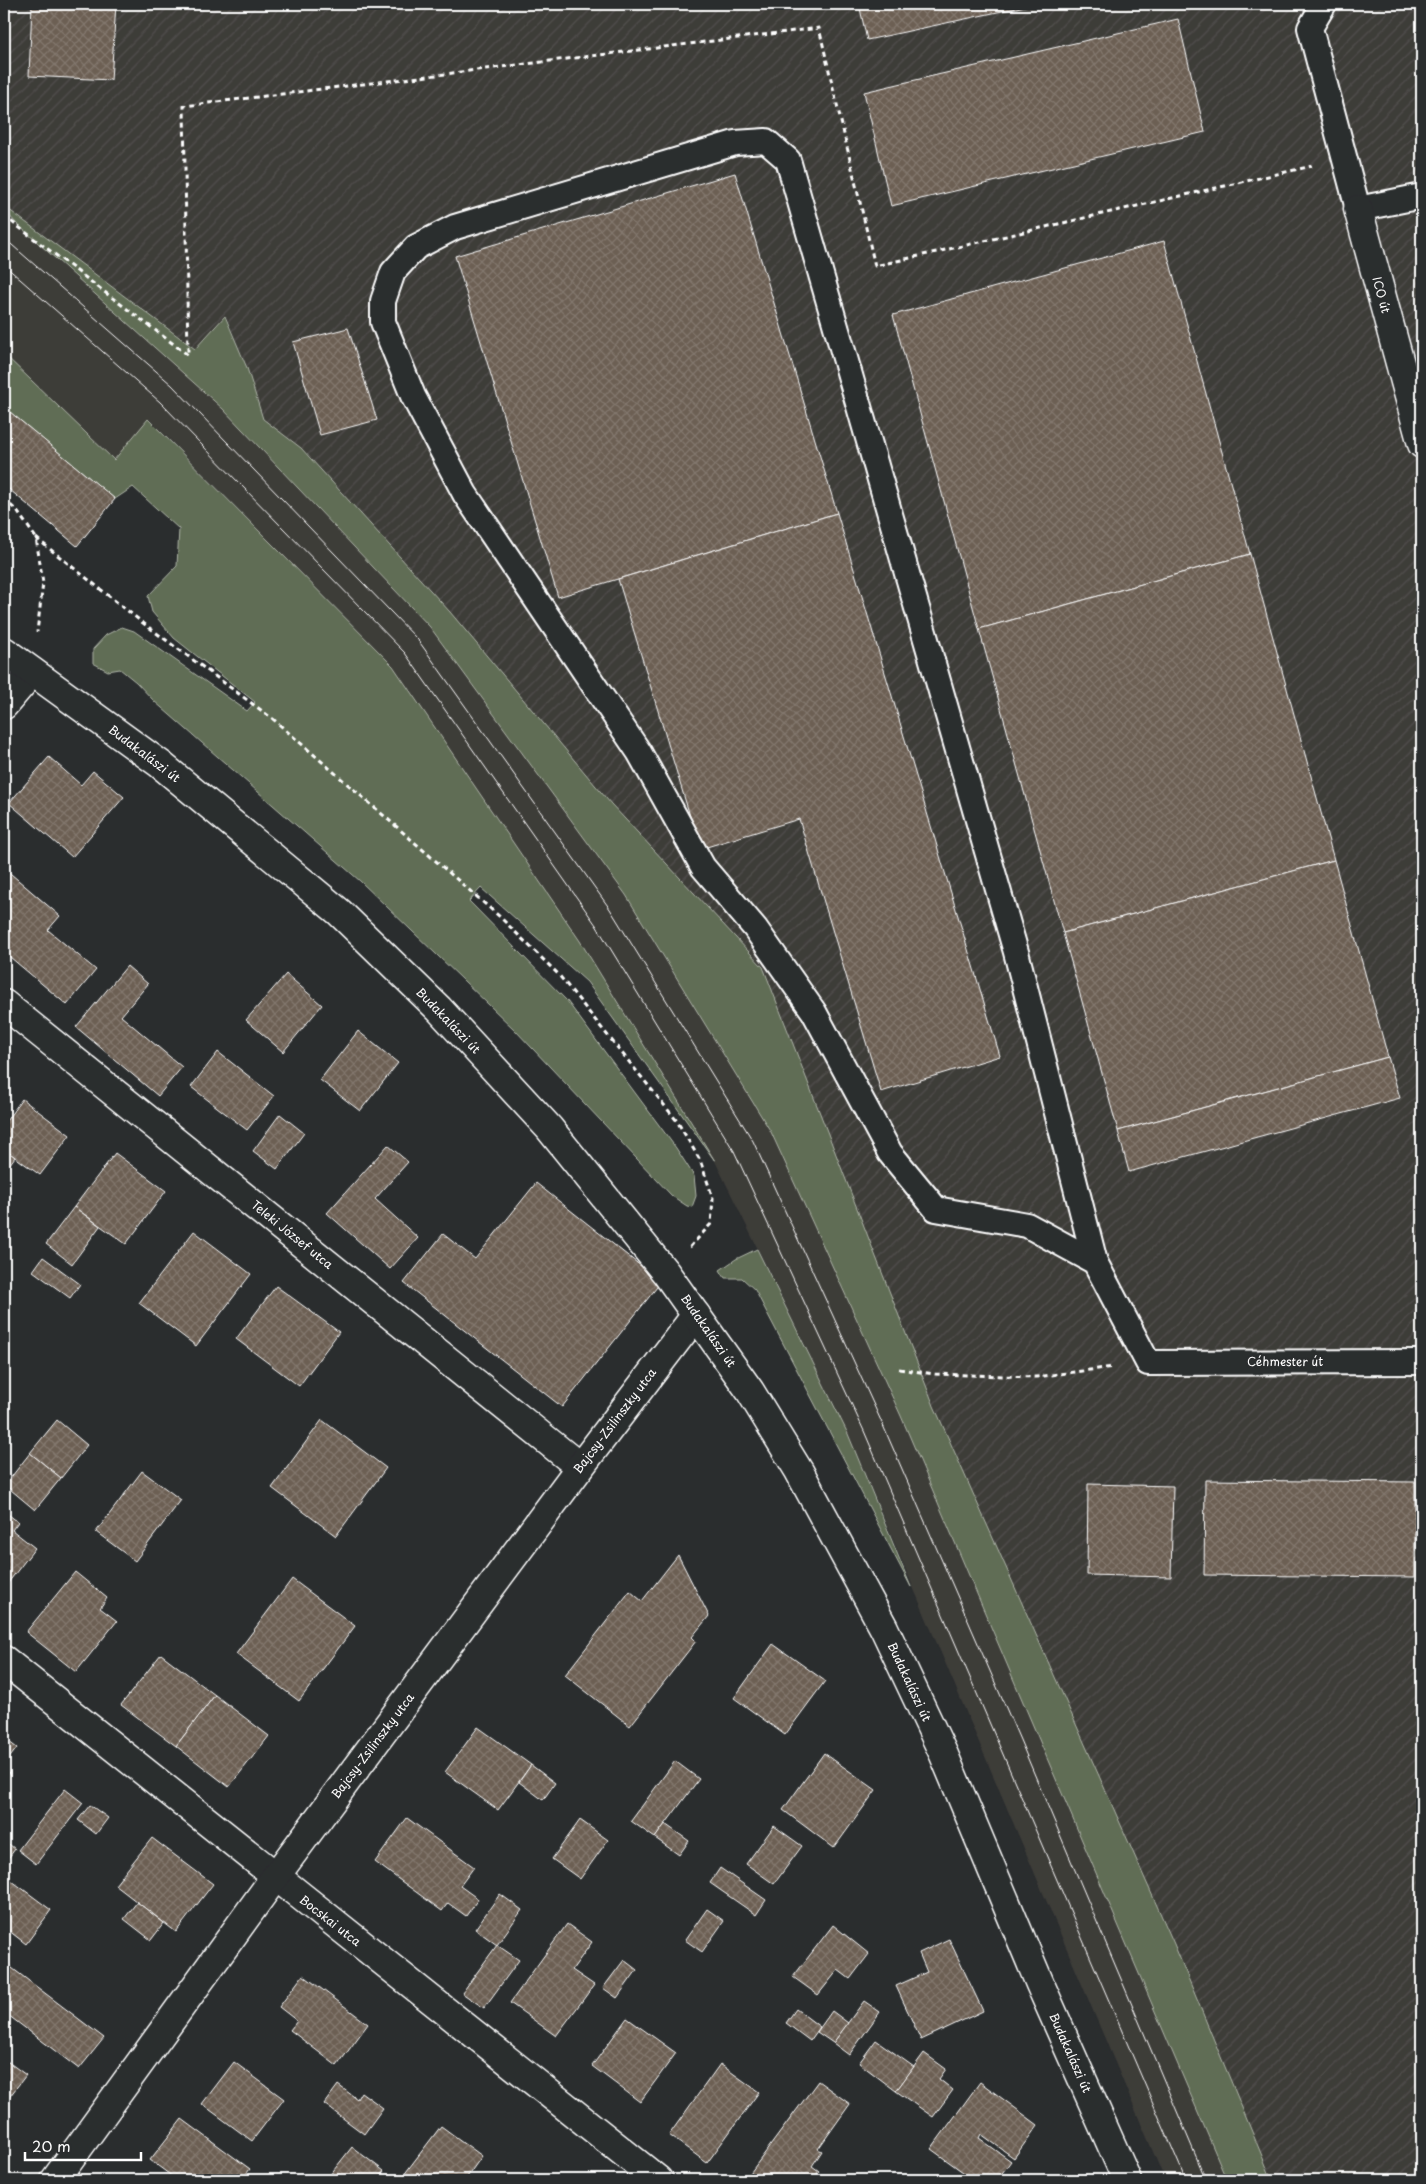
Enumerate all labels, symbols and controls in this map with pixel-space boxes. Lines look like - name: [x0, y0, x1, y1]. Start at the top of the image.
- street label: ICO út: [1368, 274, 1395, 315]
- street label: Budakalászi út: [105, 720, 184, 786]
- street label: Budakalászi út: [412, 983, 485, 1057]
- street label: Teleki József utca: [248, 1196, 338, 1273]
- street label: Budakalászi út: [677, 1290, 741, 1371]
- street label: Céhmester út: [1247, 1352, 1323, 1370]
- street label: Bajcsy-Zsilinszky utca: [569, 1364, 660, 1477]
- street label: Budakalászi út: [884, 1639, 936, 1724]
- street label: Bajcsy-Zsilinszky utca: [327, 1689, 418, 1802]
- street label: Bocskai utca: [296, 1890, 366, 1950]
- street label: Budakalászi út: [1045, 2010, 1097, 2095]
- scale bar: [25, 2129, 141, 2161]
- text: 20 m: [32, 2134, 71, 2157]

